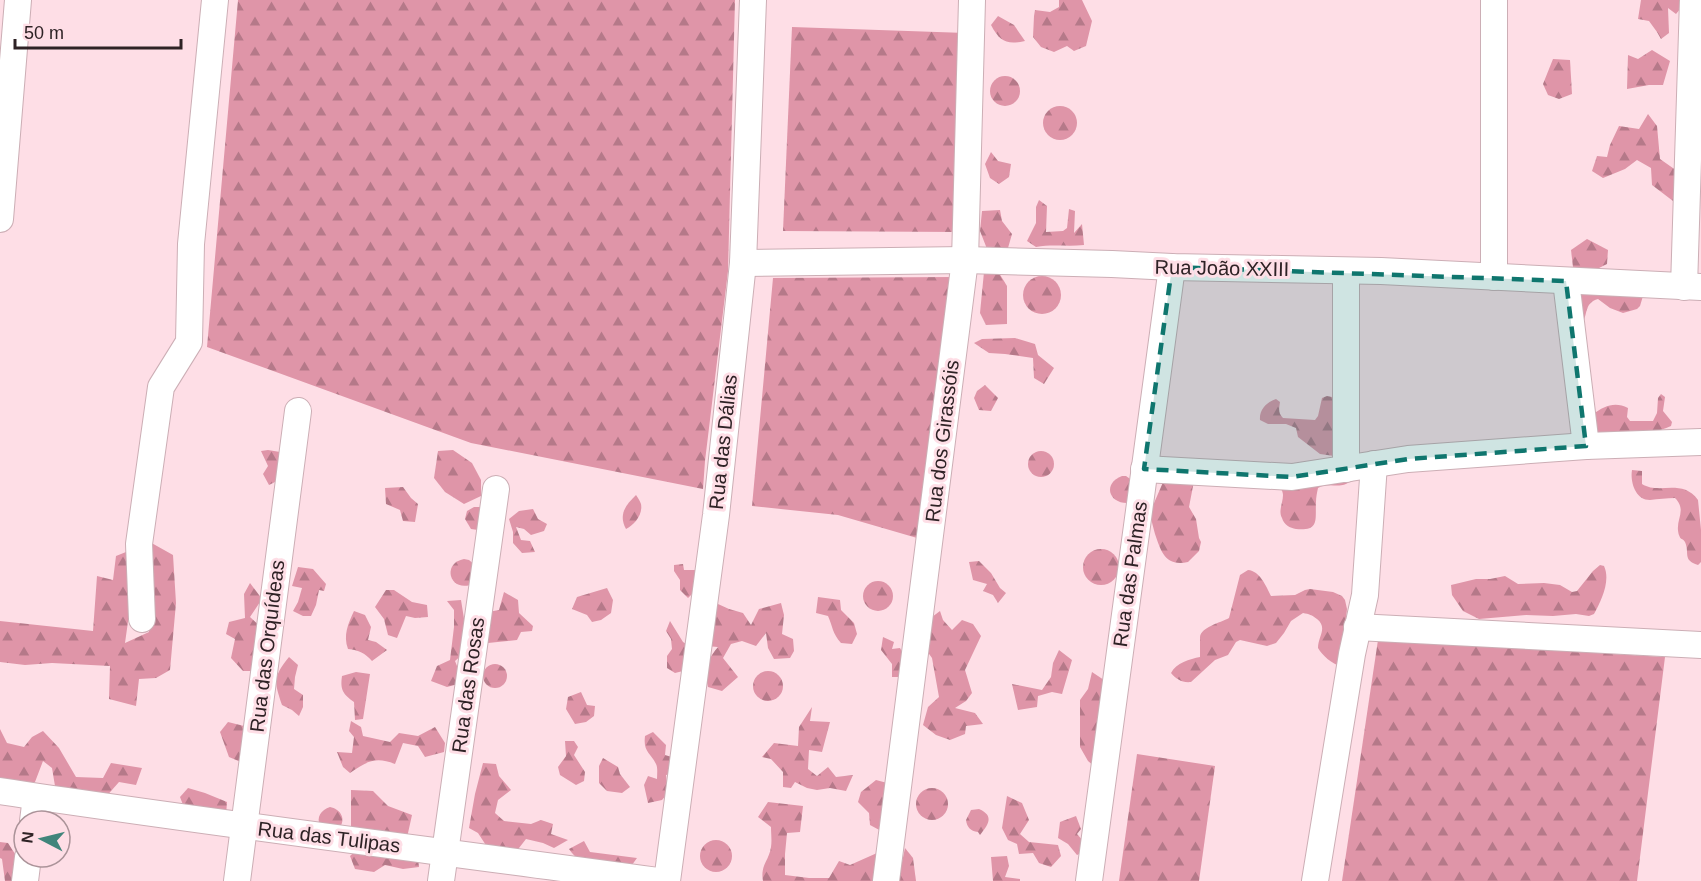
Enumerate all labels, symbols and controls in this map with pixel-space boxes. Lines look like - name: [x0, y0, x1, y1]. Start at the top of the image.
- scale bar: [15, 12, 182, 50]
- text: 50 m: [24, 23, 64, 43]
- street label: Rua João XXIII: [1155, 256, 1289, 280]
- street label: Rua dos Girassóis: [921, 359, 963, 523]
- street label: Rua das Dálias: [705, 373, 741, 511]
- street label: Rua das Palmas: [1109, 500, 1151, 648]
- street label: Rua das Orquídeas: [246, 559, 288, 733]
- street label: Rua das Rosas: [448, 616, 488, 754]
- north arrow: [12, 809, 72, 869]
- street label: Rua das Tulipas: [256, 817, 402, 857]
- text: N: [18, 830, 37, 844]

